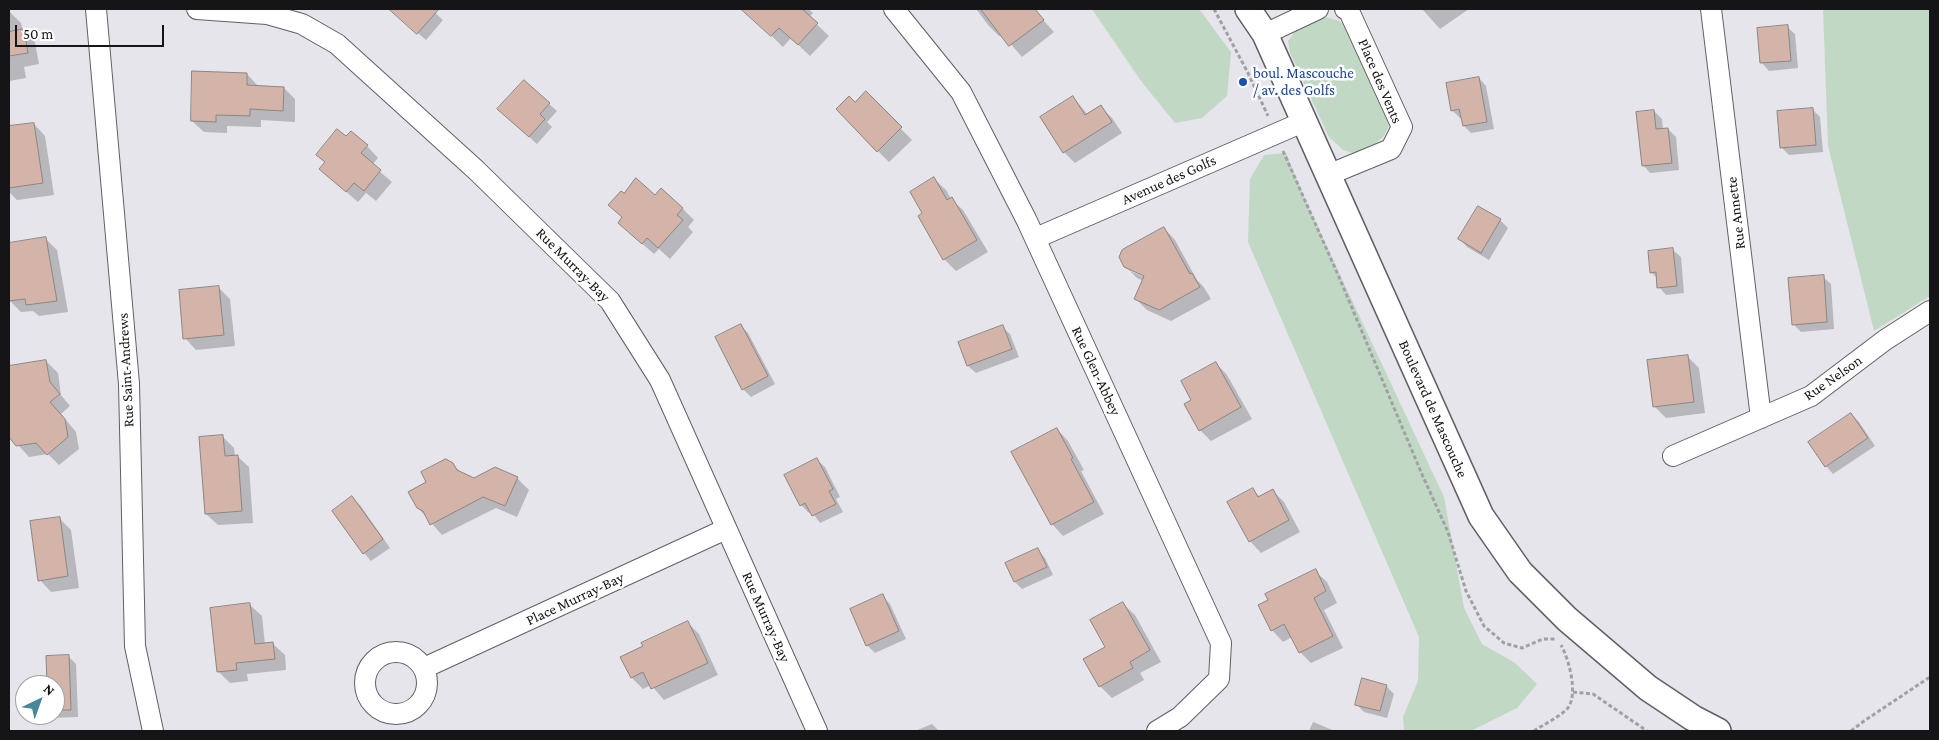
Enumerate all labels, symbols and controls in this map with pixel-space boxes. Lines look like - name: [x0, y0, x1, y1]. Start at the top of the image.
- scale bar: [18, 15, 166, 47]
- text: 50 m: [23, 26, 53, 42]
- street label: Place des Vents: [1354, 36, 1406, 126]
- place label: boul. Mascouche / av. des Golfs: [1253, 64, 1354, 99]
- marker: boul. Mascouche / av. des Golfs: [1237, 76, 1249, 88]
- street label: Avenue des Golfs: [1119, 151, 1219, 209]
- street label: Rue Annette: [1723, 176, 1749, 250]
- street label: Rue Murray-Bay: [532, 224, 614, 306]
- street label: Rue Saint-Andrews: [114, 312, 138, 428]
- street label: Rue Glen-Abbey: [1067, 324, 1125, 418]
- street label: Boulevard de Mascouche: [1395, 338, 1471, 480]
- street label: Rue Nelson: [1800, 351, 1866, 405]
- street label: Place Murray-Bay: [523, 568, 627, 630]
- street label: Rue Murray-Bay: [738, 569, 794, 665]
- north arrow: [15, 675, 65, 725]
- text: N: [40, 680, 58, 699]

